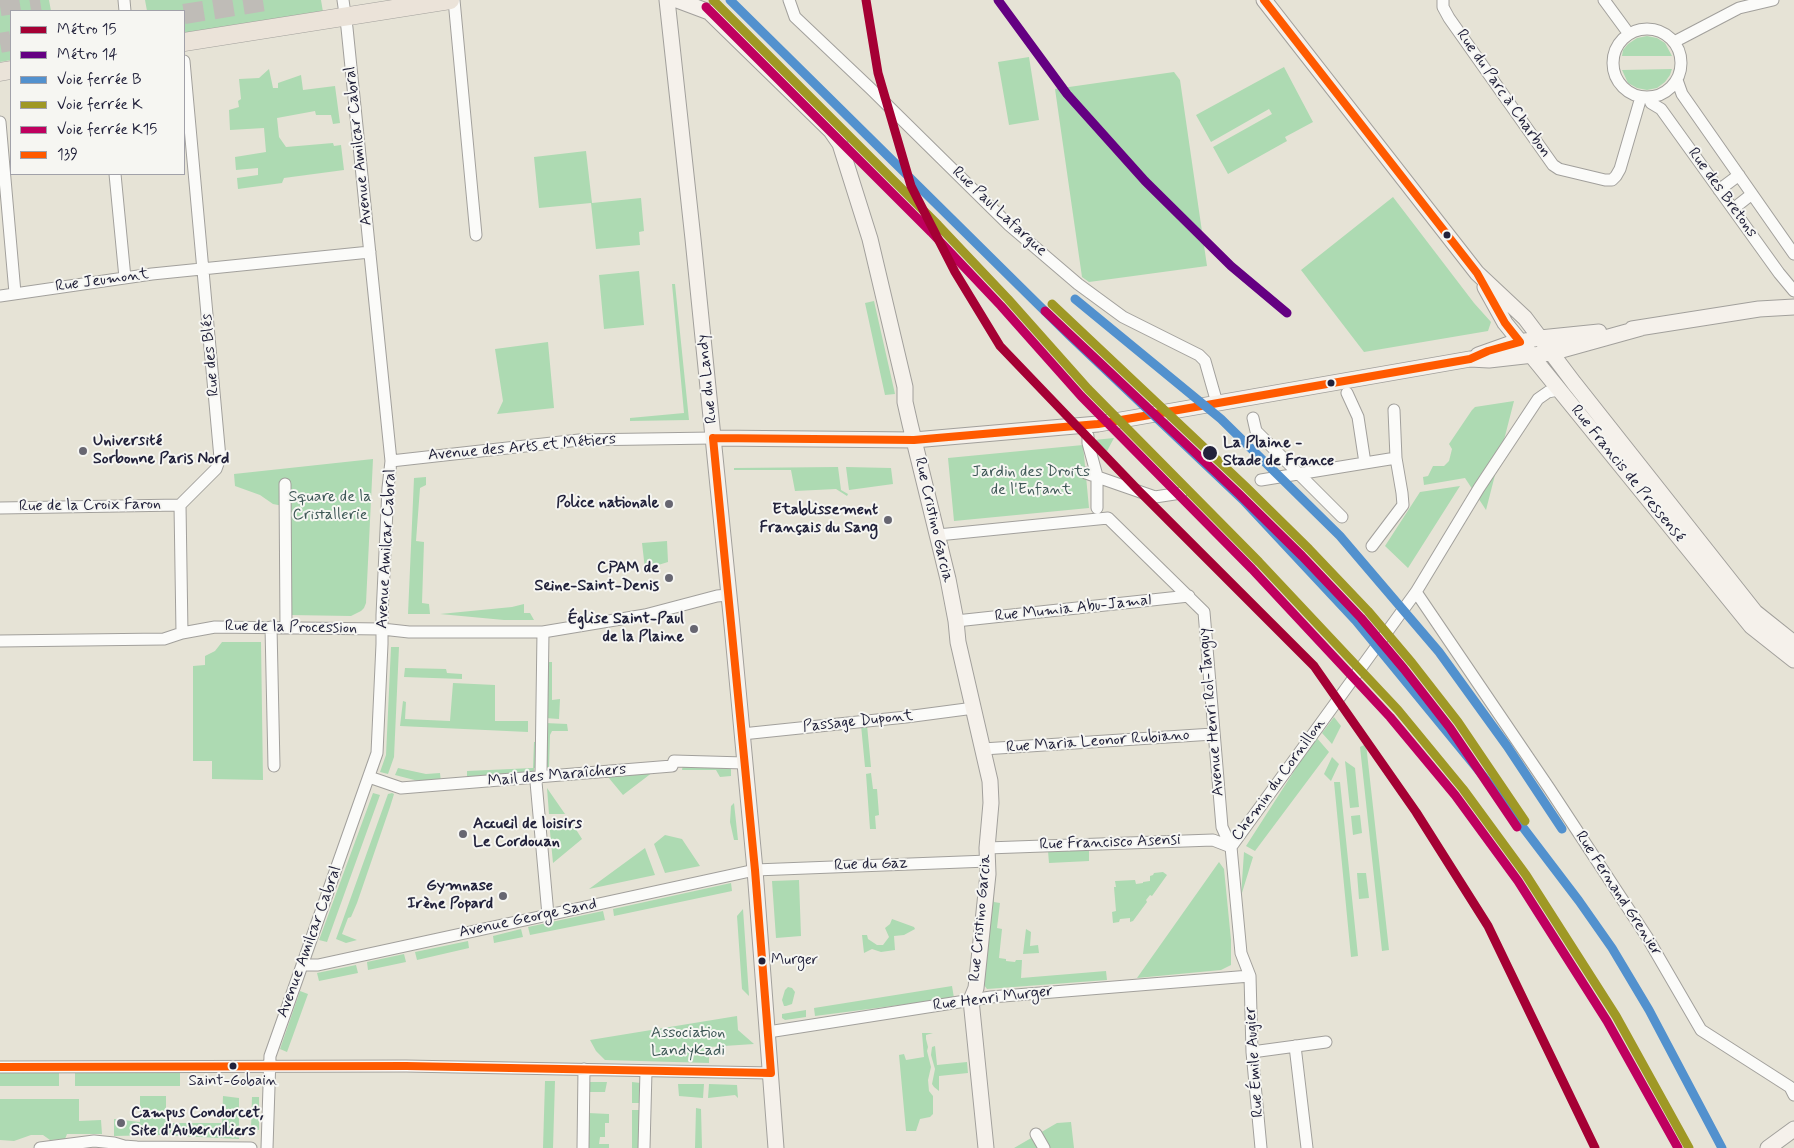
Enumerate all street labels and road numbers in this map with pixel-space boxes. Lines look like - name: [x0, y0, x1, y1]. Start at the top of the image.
- street label: Rue du Parc à Charbon: [1452, 26, 1554, 162]
- street label: Avenue Amilcar Cabral: [341, 65, 377, 227]
- street label: Rue des Bretons: [1683, 144, 1761, 242]
- street label: Rue Paul Lafargue: [947, 163, 1051, 261]
- street label: Rue Jeumont: [54, 265, 150, 297]
- street label: Rue des Blés: [198, 313, 224, 397]
- street label: Rue du Landy: [694, 333, 722, 425]
- street label: Rue Francis de Pressensé: [1566, 402, 1688, 546]
- street label: Avenue des Arts et Métiers: [427, 430, 617, 466]
- street label: Rue Cristino Garcia: [909, 456, 957, 584]
- street label: Avenue Amilcar Cabral: [373, 469, 401, 629]
- street label: Rue de la Croix Faron: [19, 495, 161, 517]
- street label: Rue Mumia Abu-Jamal: [994, 591, 1152, 627]
- street label: Rue de la Procession: [225, 617, 357, 639]
- street label: Avenue Henri Rol-Tanguy: [1195, 627, 1229, 797]
- street label: Passage Dupont: [802, 707, 914, 737]
- street label: Chemin du Cornillon: [1228, 715, 1330, 845]
- street label: Rue Maria Leonor Rubiano: [1006, 726, 1190, 758]
- street label: Mail des Maraîchers: [487, 760, 627, 792]
- street label: Rue Fernand Grenier: [1570, 828, 1666, 960]
- street label: Rue Francisco Asensi: [1039, 831, 1181, 855]
- street label: Rue du Gaz: [834, 854, 908, 876]
- street label: Rue Cristino Garcia: [966, 854, 996, 982]
- street label: Avenue Amilcar Cabral: [274, 864, 346, 1020]
- street label: Avenue George Sand: [457, 895, 599, 943]
- street label: Rue Henri Murger: [932, 982, 1054, 1016]
- street label: Rue Émile Augier: [1242, 1006, 1268, 1118]

